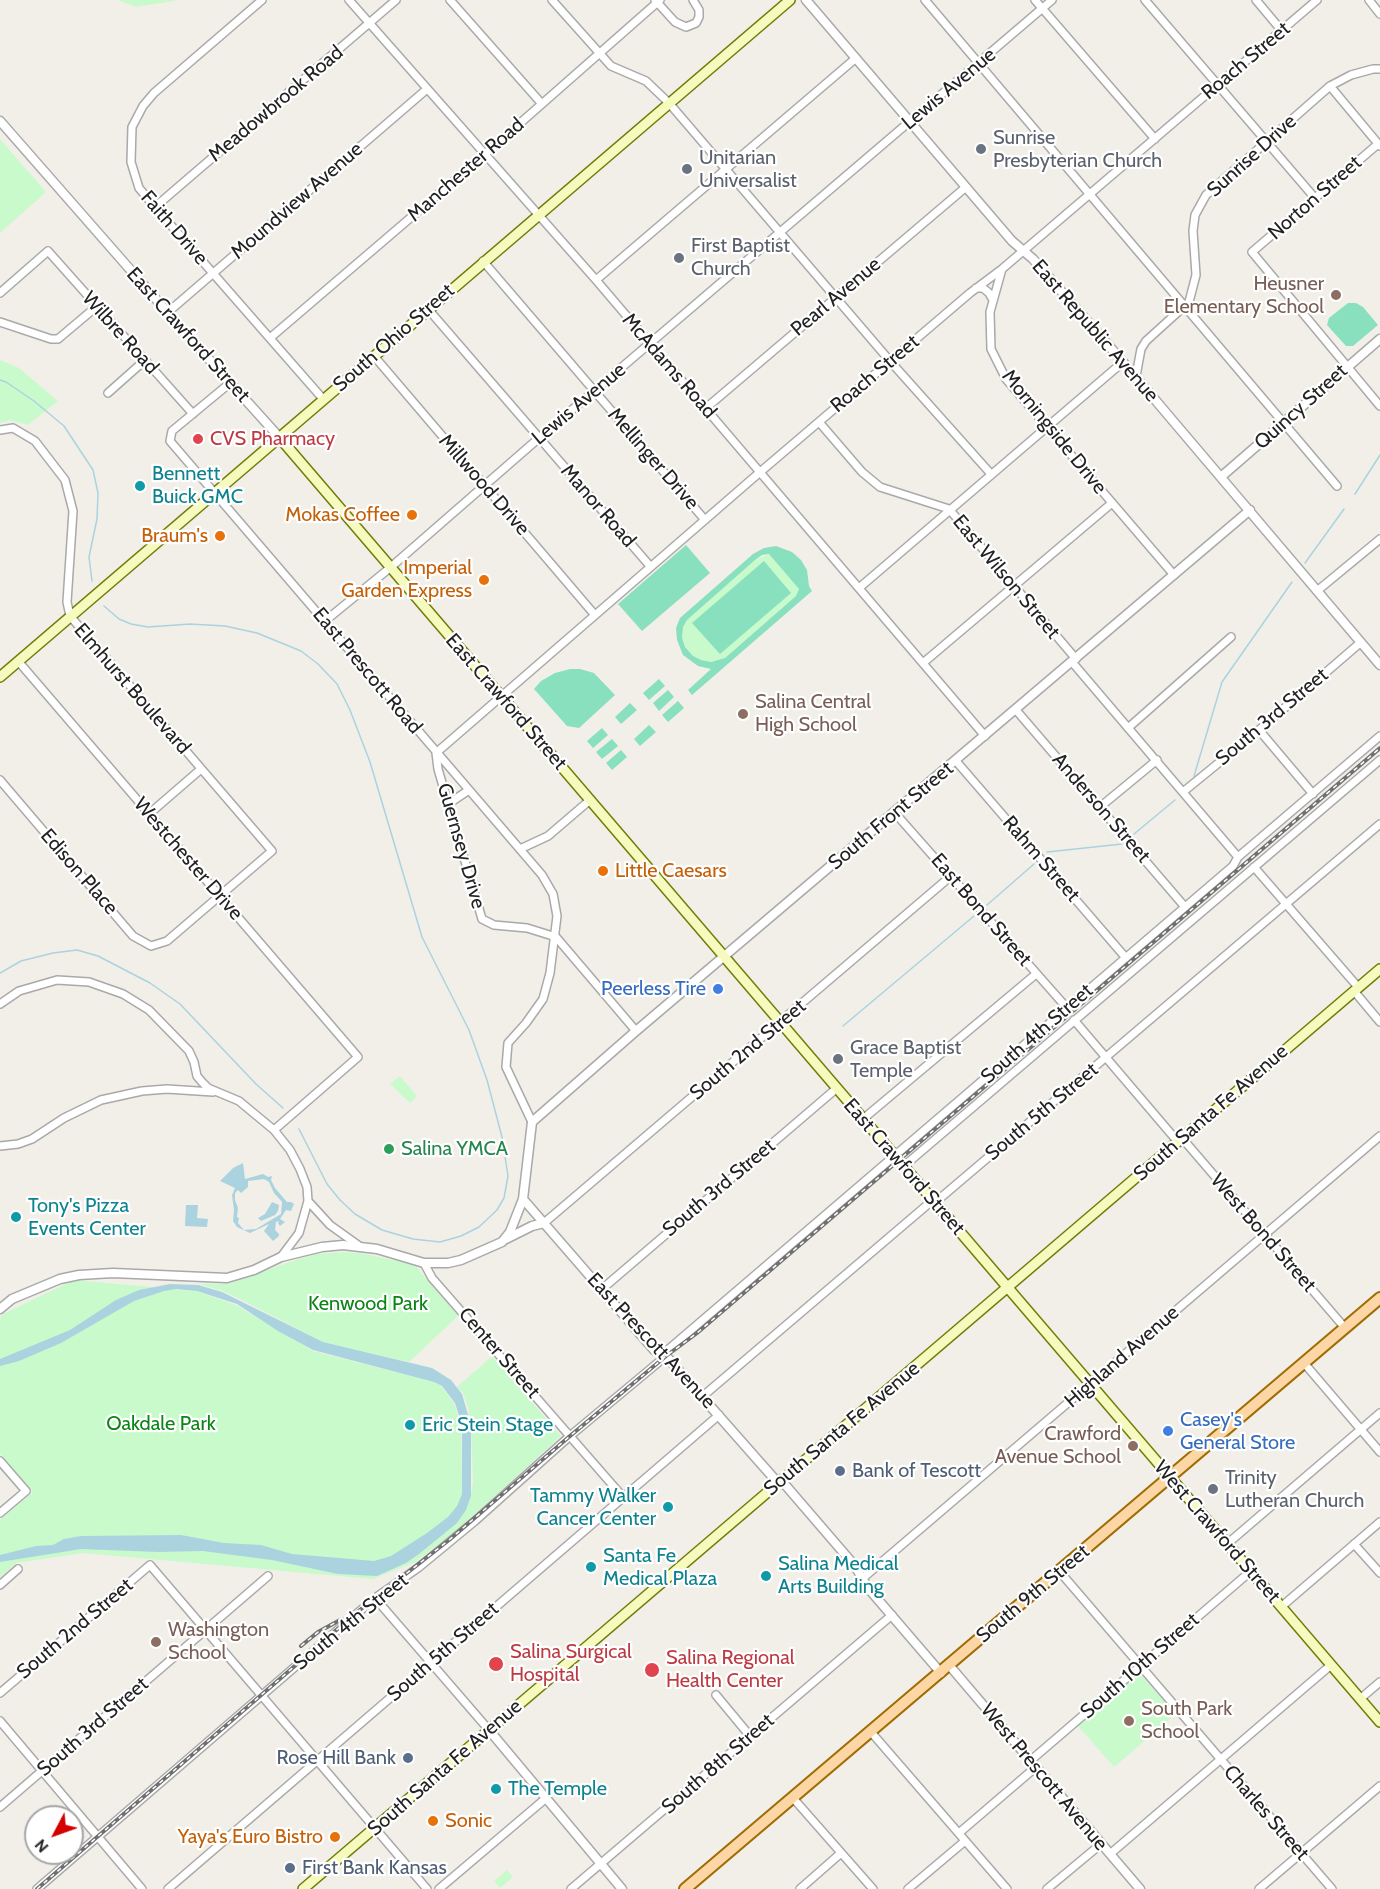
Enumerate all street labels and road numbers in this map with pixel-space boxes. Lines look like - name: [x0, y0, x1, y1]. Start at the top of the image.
- street label: Roach Street: [1197, 17, 1295, 105]
- street label: Meadowbrook Road: [204, 41, 348, 167]
- street label: Lewis Avenue: [897, 43, 1001, 135]
- street label: Sunrise Drive: [1202, 110, 1302, 202]
- street label: Manchester Road: [403, 113, 529, 227]
- street label: Moundview Avenue: [226, 137, 368, 265]
- street label: Norton Street: [1263, 151, 1367, 245]
- street label: Faith Drive: [135, 186, 213, 270]
- street label: Pearl Avenue: [786, 252, 886, 342]
- street label: East Republic Avenue: [1027, 255, 1163, 407]
- street label: East Crawford Street: [121, 263, 255, 407]
- street label: South Ohio Street: [329, 279, 459, 397]
- street label: Wilbre Road: [77, 287, 163, 379]
- street label: McAdams Road: [617, 308, 721, 424]
- street label: Roach Street: [826, 330, 924, 418]
- street label: Lewis Avenue: [527, 358, 631, 450]
- street label: Quincy Street: [1250, 359, 1352, 455]
- street label: Morningside Drive: [996, 365, 1112, 499]
- street label: Mellinger Drive: [602, 403, 704, 515]
- street label: Millwood Drive: [433, 429, 535, 541]
- street label: Manor Road: [555, 460, 641, 552]
- street label: East Wilson Street: [947, 510, 1065, 644]
- street label: East Prescott Road: [307, 603, 427, 739]
- street label: Elmhurst Boulevard: [69, 619, 195, 759]
- street label: East Crawford Street: [440, 629, 572, 775]
- street label: South 3rd Street: [1211, 663, 1333, 771]
- street label: Anderson Street: [1047, 748, 1155, 868]
- street label: South Front Street: [824, 757, 958, 875]
- street label: Guernsey Drive: [432, 780, 490, 912]
- street label: Westchester Drive: [128, 793, 248, 925]
- street label: Rahm Street: [997, 811, 1085, 907]
- street label: Edison Place: [35, 824, 123, 920]
- street label: East Bond Street: [926, 849, 1036, 971]
- street label: South 4th Street: [976, 979, 1098, 1089]
- street label: South 2nd Street: [685, 995, 811, 1105]
- street label: South Santa Fe Avenue: [1129, 1040, 1293, 1186]
- street label: South 5th Street: [981, 1058, 1103, 1166]
- street label: East Crawford Street: [838, 1094, 970, 1240]
- street label: South 3rd Street: [658, 1134, 780, 1242]
- street label: West Bond Street: [1205, 1169, 1321, 1297]
- street label: East Prescott Avenue: [582, 1268, 720, 1414]
- street label: Highland Avenue: [1060, 1301, 1184, 1413]
- street label: Center Street: [453, 1303, 545, 1403]
- street label: South Santa Fe Avenue: [759, 1357, 925, 1501]
- street label: West Crawford Street: [1149, 1456, 1285, 1608]
- street label: South 9th Street: [972, 1540, 1094, 1648]
- street label: South 4th Street: [289, 1569, 413, 1675]
- street label: South 2nd Street: [12, 1574, 138, 1684]
- street label: South 5th Street: [382, 1597, 504, 1707]
- street label: South 10th Street: [1076, 1608, 1204, 1724]
- street label: South 3rd Street: [33, 1672, 153, 1782]
- street label: South Santa Fe Avenue: [363, 1695, 527, 1841]
- street label: West Prescott Avenue: [975, 1698, 1113, 1856]
- street label: South 8th Street: [657, 1709, 779, 1819]
- street label: Charles Street: [1218, 1761, 1314, 1865]

